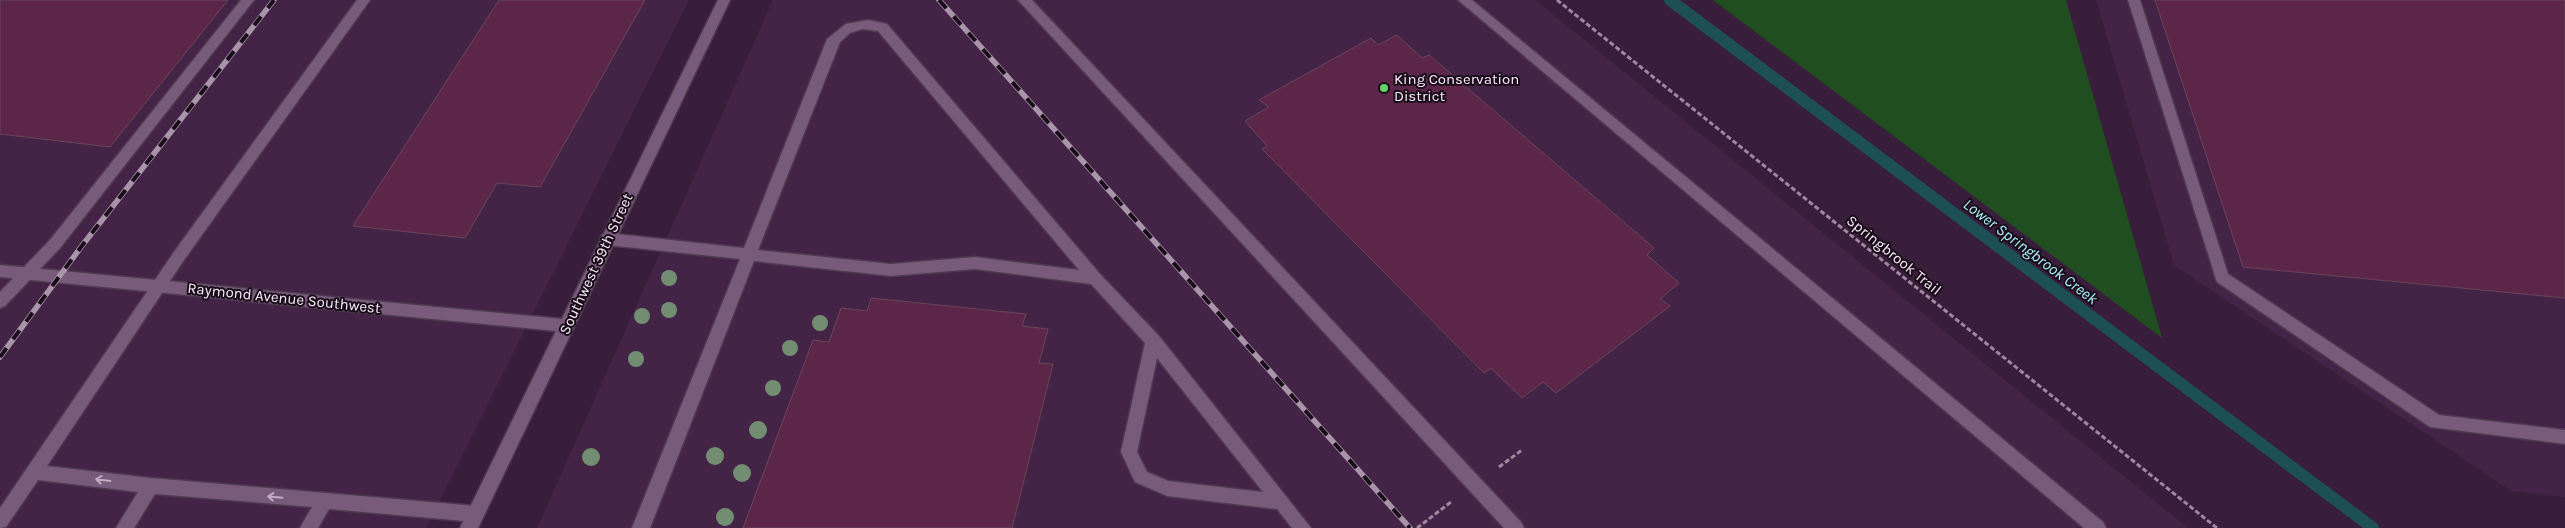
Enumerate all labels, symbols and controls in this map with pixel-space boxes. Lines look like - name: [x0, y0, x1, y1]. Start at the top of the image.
- place label: King Conservation District: [1394, 70, 1519, 105]
- marker: King Conservation District: [1378, 82, 1390, 94]
- street label: Southwest 39th Street: [555, 190, 637, 337]
- water label: Lower Springbrook Creek: [1960, 195, 2102, 309]
- street label: Springbrook Trail: [1843, 211, 1945, 299]
- street label: Raymond Avenue Southwest: [186, 279, 382, 317]
- one-way arrow: [95, 475, 111, 485]
- one-way arrow: [267, 493, 283, 502]

